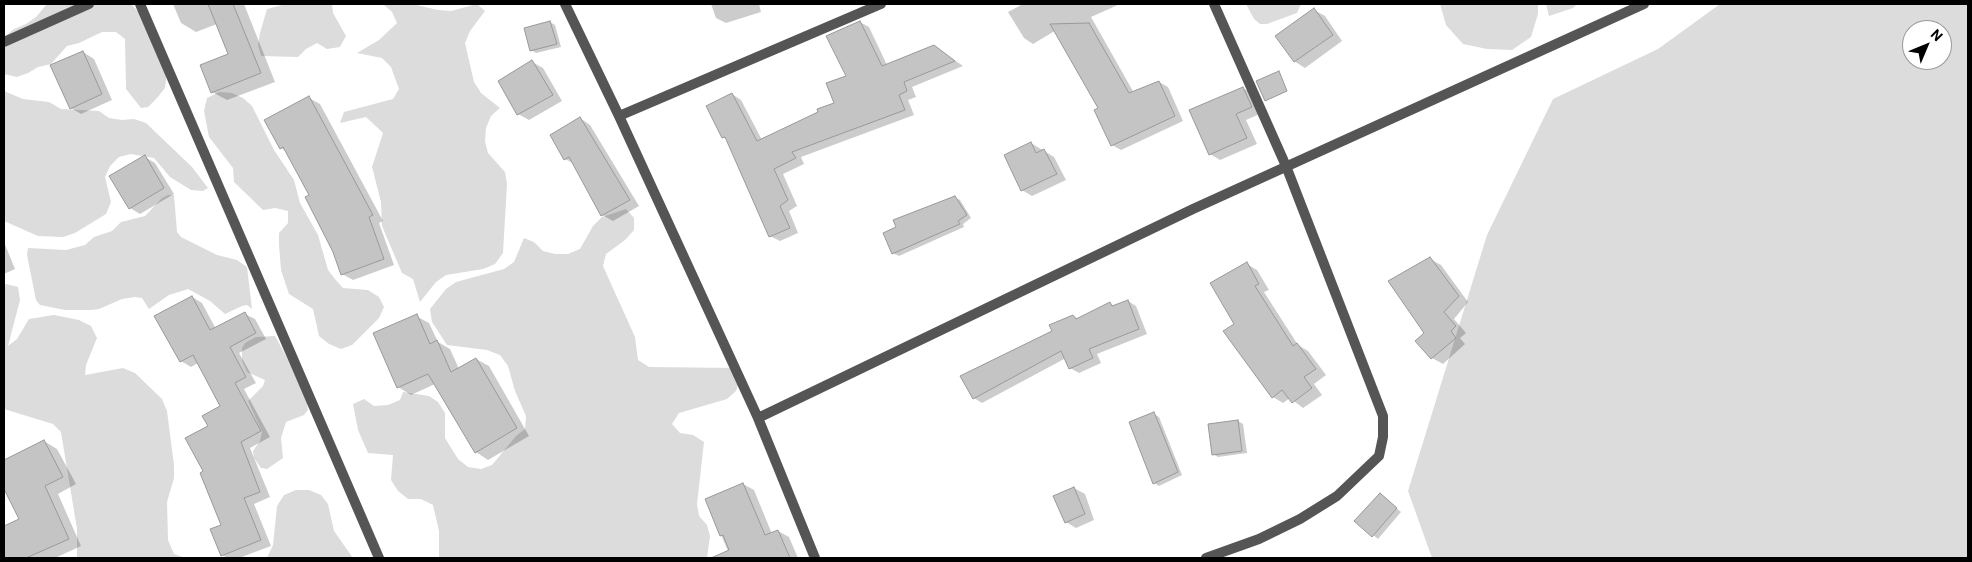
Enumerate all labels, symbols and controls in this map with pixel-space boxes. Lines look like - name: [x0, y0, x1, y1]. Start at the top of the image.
- north arrow: [1902, 20, 1952, 70]
- text: N: [1928, 26, 1946, 44]

